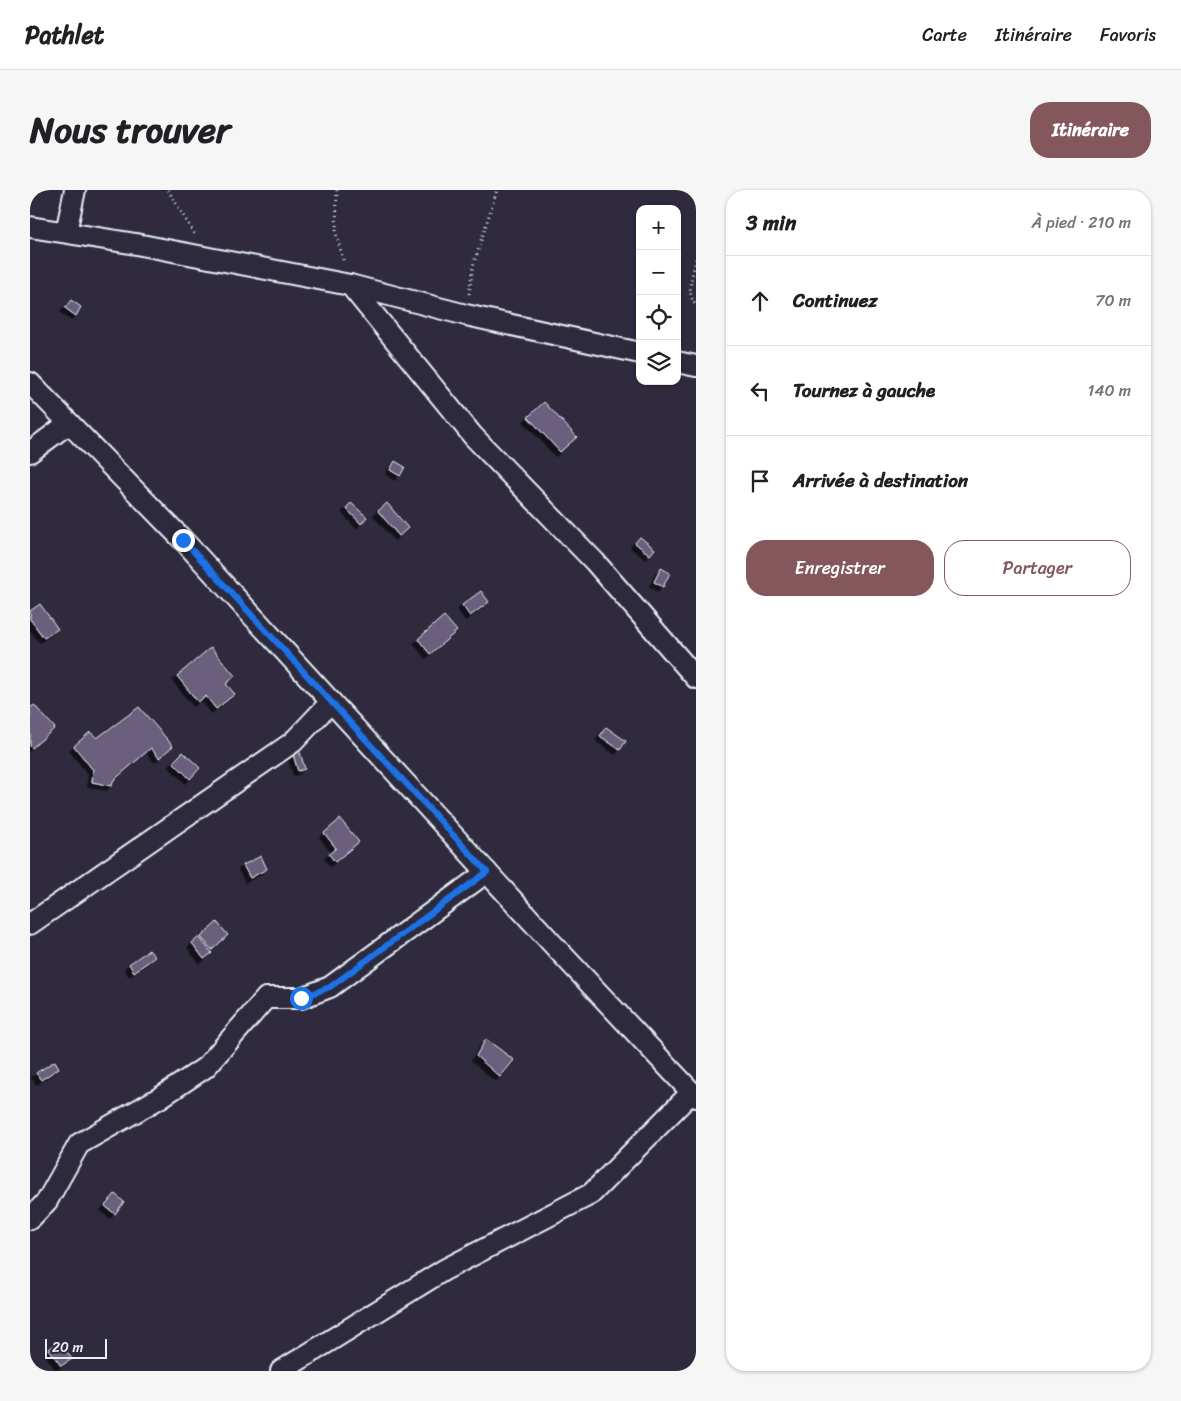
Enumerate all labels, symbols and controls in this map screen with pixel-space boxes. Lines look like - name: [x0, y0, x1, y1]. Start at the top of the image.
- text: Pathlet: [25, 14, 104, 56]
- text: Carte: [922, 19, 967, 51]
- text: Itinéraire: [995, 19, 1072, 51]
- text: Favoris: [1100, 19, 1156, 51]
- text: Nous trouver: [30, 99, 230, 161]
- button: Itinéraire: [1030, 102, 1151, 158]
- text: 3 min: [746, 204, 796, 242]
- map controls: [636, 205, 681, 385]
- button: +: [636, 205, 681, 250]
- text: À pied · 210 m: [1032, 208, 1131, 237]
- button: −: [636, 250, 681, 295]
- text: Continuez: [793, 284, 878, 317]
- text: 70 m: [1095, 286, 1131, 315]
- icon: ahead: [746, 287, 774, 315]
- button: locate: [636, 295, 681, 340]
- button: layers: [636, 340, 681, 385]
- text: Tournez à gauche: [793, 374, 935, 407]
- text: 140 m: [1088, 376, 1131, 405]
- icon: left: [746, 377, 774, 405]
- text: Arrivée à destination: [793, 464, 968, 497]
- icon: arrive: [746, 467, 774, 495]
- route end: [172, 529, 195, 552]
- button: Enregistrer: [746, 540, 934, 596]
- button: Partager: [944, 540, 1131, 596]
- route start: [290, 987, 313, 1010]
- text: 20 m: [52, 1335, 83, 1360]
- scale bar: [45, 1336, 108, 1359]

